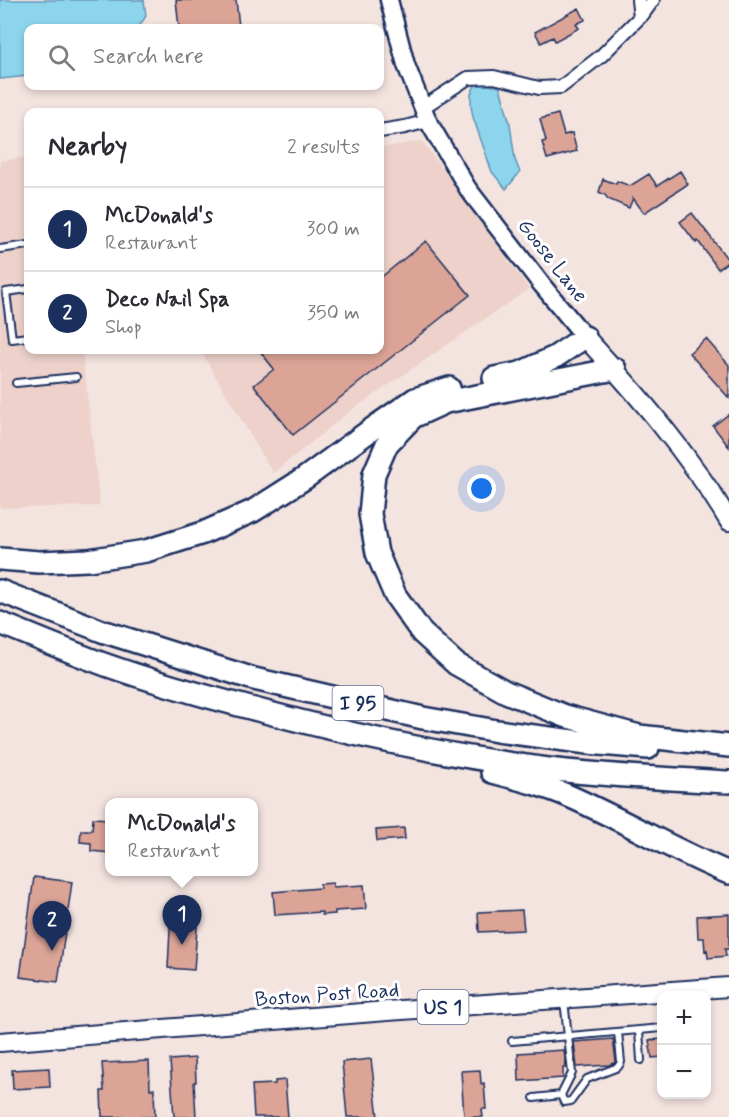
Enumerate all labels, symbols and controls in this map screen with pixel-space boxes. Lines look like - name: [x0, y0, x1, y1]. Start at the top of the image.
- search box: [24, 24, 384, 90]
- icon: search: [45, 41, 78, 74]
- text: Search here: [93, 43, 204, 71]
- text: Nearby: [48, 130, 127, 164]
- text: 2 results: [287, 134, 360, 161]
- text: McDonald's: [105, 202, 213, 230]
- street label: Goose Lane: [511, 213, 594, 308]
- text: 1: [63, 216, 72, 243]
- text: 300 m: [306, 216, 360, 243]
- text: Restaurant: [105, 230, 198, 257]
- text: Deco Nail Spa: [105, 286, 229, 314]
- text: 2: [63, 300, 72, 327]
- text: 350 m: [307, 300, 360, 327]
- text: Shop: [105, 314, 142, 341]
- your location: [467, 474, 496, 503]
- road number: I 95: [332, 686, 384, 720]
- popup: [105, 798, 258, 876]
- text: McDonald's: [128, 810, 235, 838]
- text: Restaurant: [128, 838, 220, 865]
- pin: 1: [162, 896, 201, 945]
- pin: 2: [32, 902, 72, 951]
- street label: Boston Post Road: [254, 976, 400, 1014]
- road number: US 1: [418, 990, 468, 1024]
- map controls: [657, 991, 711, 1099]
- button: +: [657, 991, 711, 1045]
- button: −: [657, 1045, 711, 1099]

